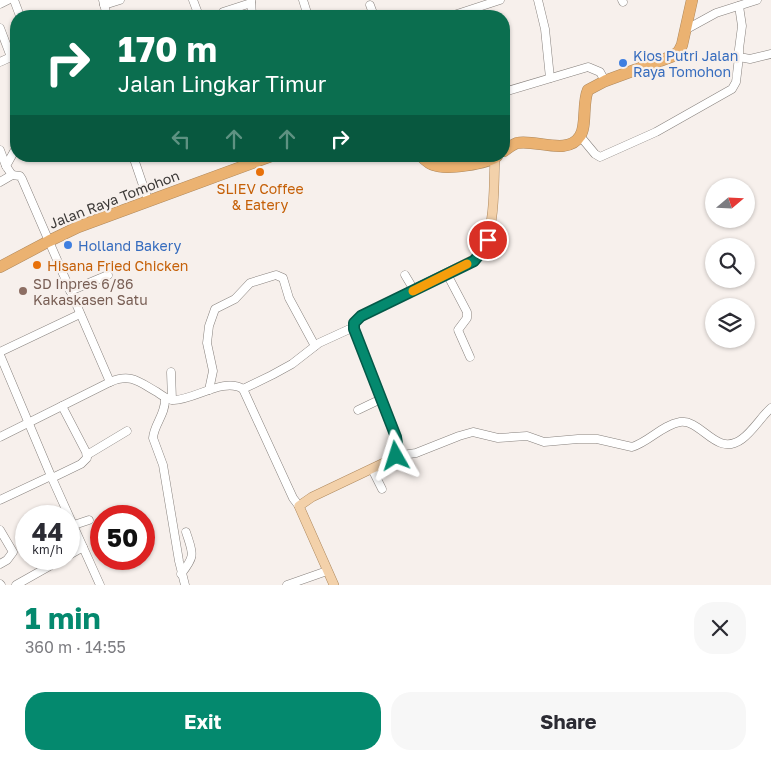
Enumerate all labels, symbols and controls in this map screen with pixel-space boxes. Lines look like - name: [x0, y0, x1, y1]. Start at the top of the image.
- text: 170 m: [118, 28, 217, 70]
- icon: right: [35, 30, 100, 95]
- place label: Kios Putri Jalan Raya Tomohon: [633, 47, 738, 80]
- marker: Kios Putri Jalan Raya Tomohon: [617, 57, 629, 69]
- text: Jalan Lingkar Timur: [118, 70, 326, 97]
- icon: left: [167, 125, 195, 153]
- icon: ahead: [220, 125, 248, 153]
- icon: ahead: [273, 125, 301, 153]
- icon: right: [326, 125, 354, 153]
- street label: Jalan Raya Tomohon: [46, 166, 182, 232]
- marker: SLIEV Coffee & Eatery: [254, 166, 266, 178]
- north arrow: [705, 178, 755, 228]
- map controls: [705, 178, 755, 348]
- place label: SLIEV Coffee & Eatery: [216, 180, 304, 213]
- pin: [467, 219, 509, 261]
- icon: arrive: [474, 226, 502, 254]
- place label: Holland Bakery: [78, 237, 182, 254]
- button: search: [705, 238, 755, 288]
- marker: Holland Bakery: [62, 239, 74, 251]
- place label: Hisana Fried Chicken: [47, 257, 188, 274]
- marker: Hisana Fried Chicken: [31, 259, 43, 271]
- place label: SD Inpres 6/86 Kakaskasen Satu: [33, 275, 148, 308]
- marker: SD Inpres 6/86 Kakaskasen Satu: [17, 285, 29, 297]
- button: layers: [705, 298, 755, 348]
- position arrow: [369, 429, 421, 481]
- speed limit sign: 50: [90, 505, 155, 570]
- text: 44: [32, 516, 63, 547]
- text: km/h: [32, 542, 63, 557]
- text: 1 min: [25, 600, 101, 636]
- button: close: [694, 602, 746, 654]
- text: 360 m · 14:55: [25, 637, 126, 657]
- button: Exit: [25, 692, 381, 750]
- button: Share: [391, 692, 746, 750]

